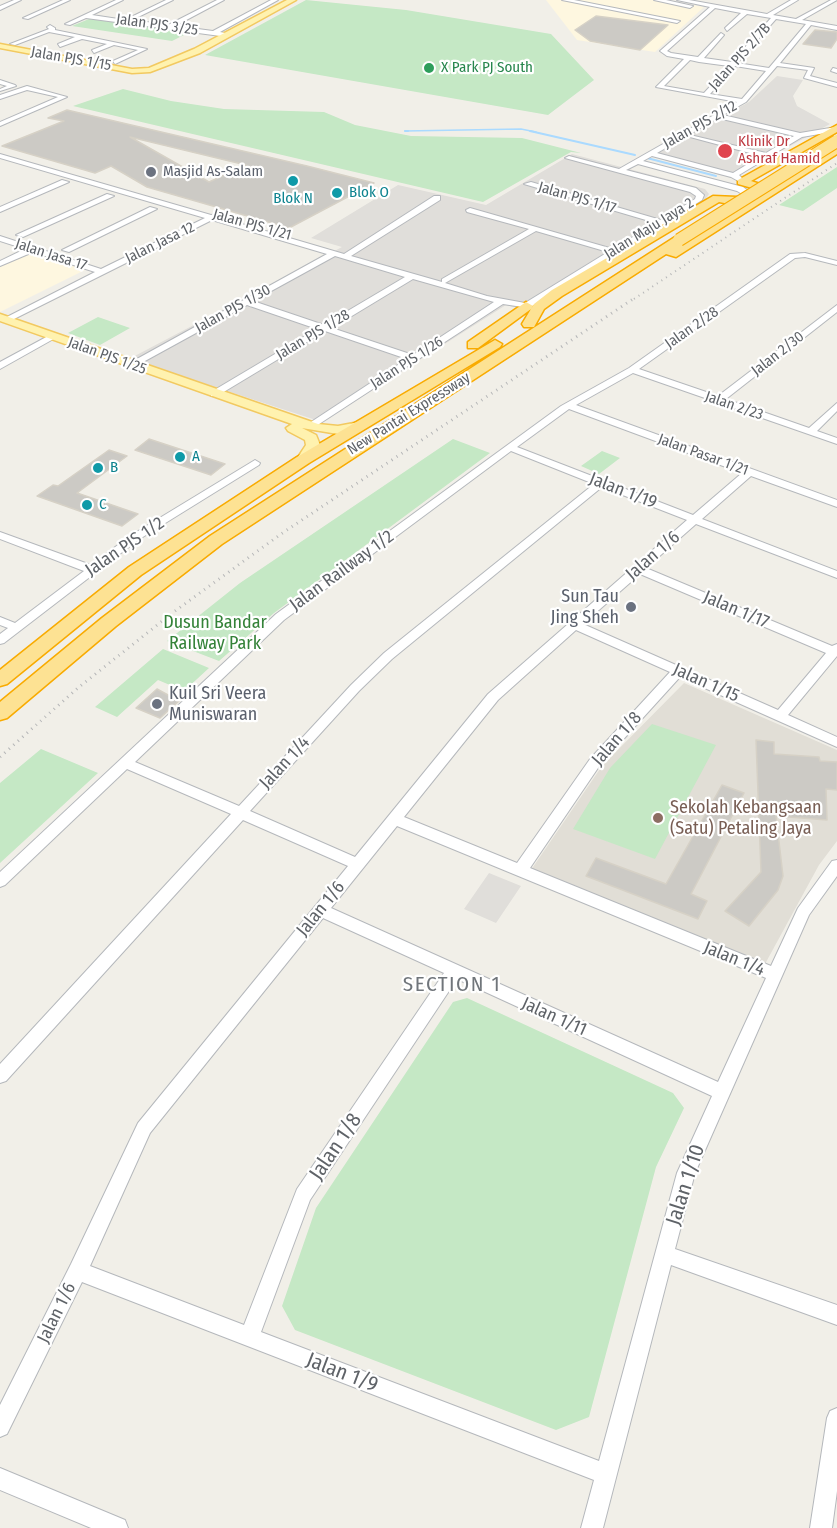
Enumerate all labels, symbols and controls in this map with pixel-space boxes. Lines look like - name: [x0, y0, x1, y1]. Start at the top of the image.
- street label: Jalan PJS 3/25: [115, 10, 199, 40]
- street label: Jalan PJS 2/7B: [705, 20, 775, 94]
- street label: Jalan PJS 1/15: [29, 43, 113, 75]
- place label: X Park PJ South: [441, 59, 533, 77]
- marker: X Park PJ South: [422, 61, 436, 75]
- street label: Jalan PJS 2/12: [660, 97, 740, 153]
- place label: Klinik Dr Ashraf Hamid: [738, 133, 820, 168]
- marker: Klinik Dr Ashraf Hamid: [716, 142, 734, 160]
- place label: Masjid As-Salam: [163, 163, 263, 181]
- marker: Masjid As-Salam: [144, 165, 158, 179]
- marker: Blok N: [286, 174, 300, 188]
- street label: Jalan PJS 1/17: [536, 178, 618, 218]
- place label: Blok O: [349, 184, 389, 202]
- marker: Blok O: [330, 186, 344, 200]
- place label: Blok N: [273, 190, 313, 208]
- street label: Jalan Maju Jaya 2: [601, 194, 697, 264]
- street label: Jalan PJS 1/21: [211, 205, 293, 245]
- street label: Jalan Jasa 12: [122, 218, 198, 268]
- street label: Jalan Jasa 17: [13, 235, 89, 275]
- street label: Jalan PJS 1/30: [192, 281, 274, 337]
- street label: Jalan 2/28: [662, 303, 722, 353]
- street label: Jalan PJS 1/28: [273, 306, 353, 364]
- street label: Jalan 2/30: [748, 328, 808, 380]
- street label: Jalan PJS 1/25: [65, 333, 149, 379]
- street label: Jalan PJS 1/26: [367, 333, 447, 393]
- street label: New Pantai Expressway: [344, 369, 474, 459]
- street label: Jalan 2/23: [703, 388, 765, 424]
- street label: Jalan Pasar 1/21: [655, 430, 751, 480]
- place label: A: [192, 448, 200, 466]
- marker: A: [173, 450, 187, 464]
- place label: B: [110, 459, 118, 477]
- marker: B: [91, 461, 105, 475]
- street label: Jalan 1/19: [586, 468, 660, 514]
- place label: C: [99, 496, 107, 514]
- marker: C: [80, 498, 94, 512]
- street label: Jalan PJS 1/2: [81, 513, 169, 581]
- street label: Jalan Railway 1/2: [286, 526, 398, 616]
- street label: Jalan 1/6: [622, 527, 684, 585]
- place label: Sun Tau Jing Sheh: [551, 586, 619, 628]
- street label: Jalan 1/17: [700, 586, 772, 634]
- marker: Sun Tau Jing Sheh: [624, 600, 638, 614]
- park label: Dusun Bandar Railway Park: [163, 612, 267, 654]
- street label: Jalan 1/15: [669, 659, 743, 707]
- place label: Kuil Sri Veera Muniswaran: [169, 683, 266, 726]
- marker: Kuil Sri Veera Muniswaran: [150, 697, 164, 711]
- street label: Jalan 1/8: [588, 707, 646, 771]
- street label: Jalan 1/4: [255, 732, 315, 794]
- place label: Sekolah Kebangsaan (Satu) Petaling Jaya: [670, 797, 822, 840]
- marker: Sekolah Kebangsaan (Satu) Petaling Jaya: [651, 811, 665, 825]
- street label: Jalan 1/6: [292, 877, 350, 941]
- street label: Jalan 1/4: [700, 937, 768, 981]
- district label: SECTION 1: [403, 972, 501, 998]
- street label: Jalan 1/11: [518, 993, 590, 1041]
- street label: Jalan 1/8: [304, 1109, 368, 1185]
- street label: Jalan 1/10: [661, 1141, 711, 1229]
- street label: Jalan 1/6: [33, 1279, 81, 1347]
- street label: Jalan 1/9: [303, 1348, 381, 1398]

